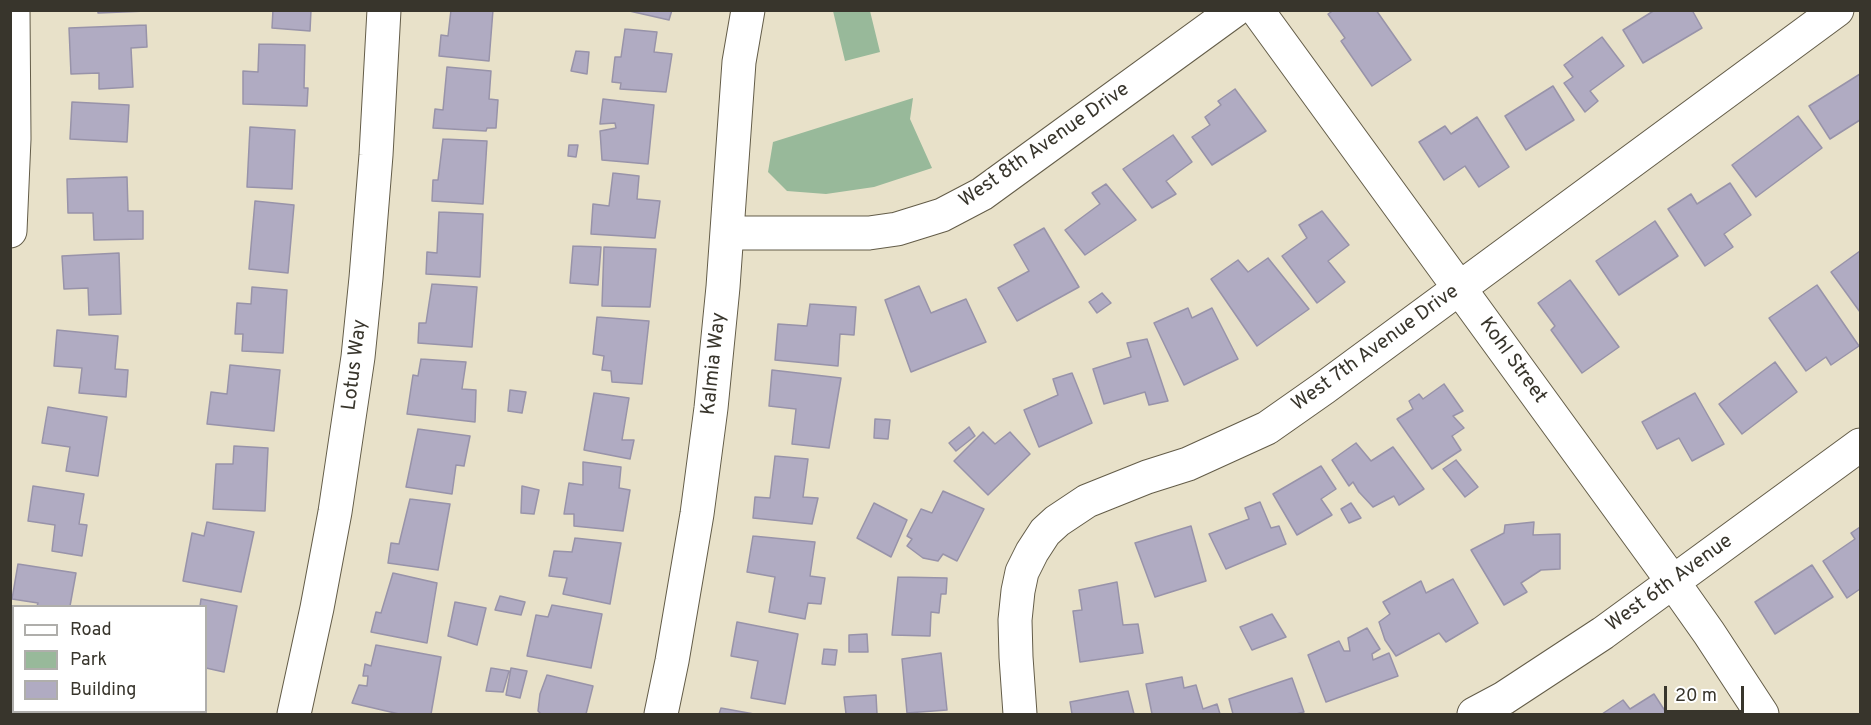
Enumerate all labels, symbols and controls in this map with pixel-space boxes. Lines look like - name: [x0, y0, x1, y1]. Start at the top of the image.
- street label: West 8th Avenue Drive: [955, 78, 1135, 214]
- street label: West 7th Avenue Drive: [1288, 280, 1464, 418]
- street label: Kalmia Way: [698, 311, 732, 417]
- street label: Kohl Street: [1473, 313, 1551, 409]
- street label: Lotus Way: [338, 318, 374, 412]
- street label: West 6th Avenue: [1602, 530, 1738, 638]
- legend: [12, 605, 207, 713]
- text: Road: [70, 619, 112, 642]
- text: Park: [70, 649, 107, 672]
- scale bar: [1667, 674, 1746, 712]
- text: Building: [70, 679, 136, 702]
- text: 20 m: [1675, 685, 1717, 708]

